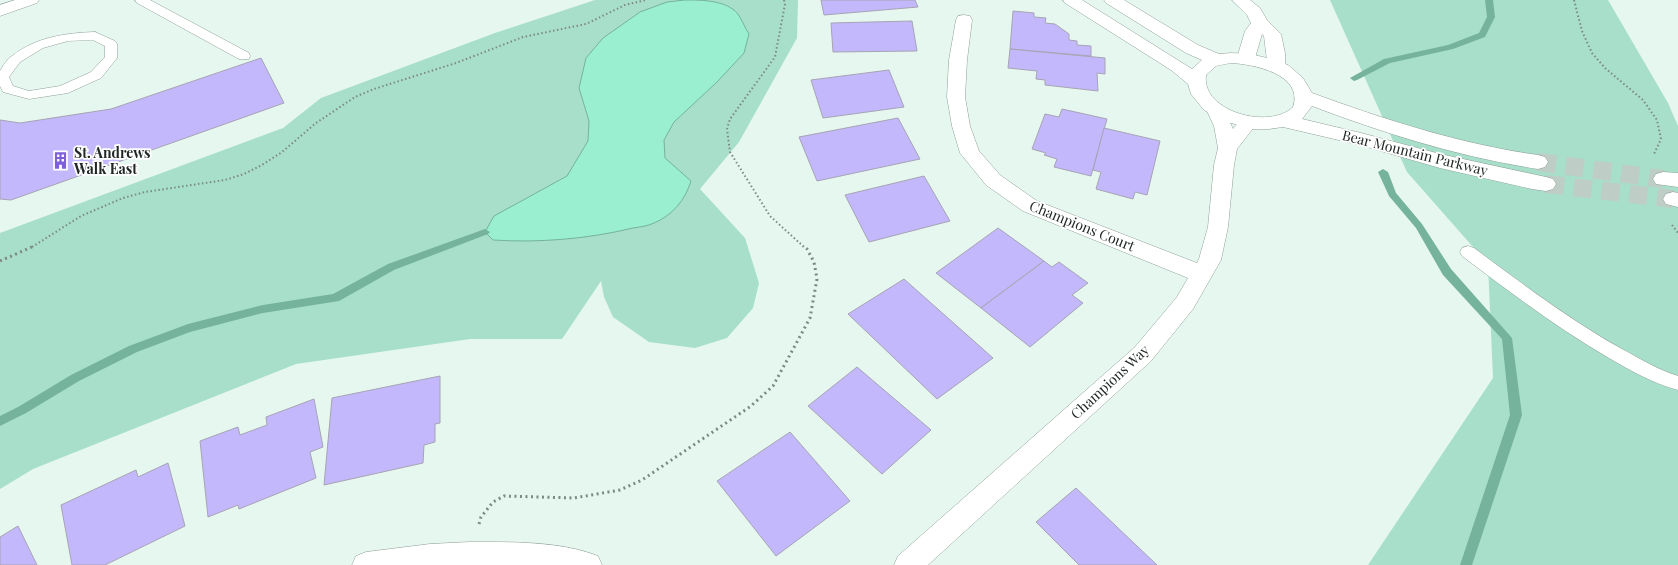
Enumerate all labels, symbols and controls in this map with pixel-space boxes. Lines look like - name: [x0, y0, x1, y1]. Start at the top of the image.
- street label: Bear Mountain Parkway: [1340, 125, 1490, 180]
- place label: St. Andrews Walk East: [73, 143, 151, 178]
- building icon: St. Andrews Walk East: [51, 151, 71, 171]
- street label: Champions Court: [1027, 196, 1139, 256]
- street label: Champions Way: [1066, 340, 1153, 423]

